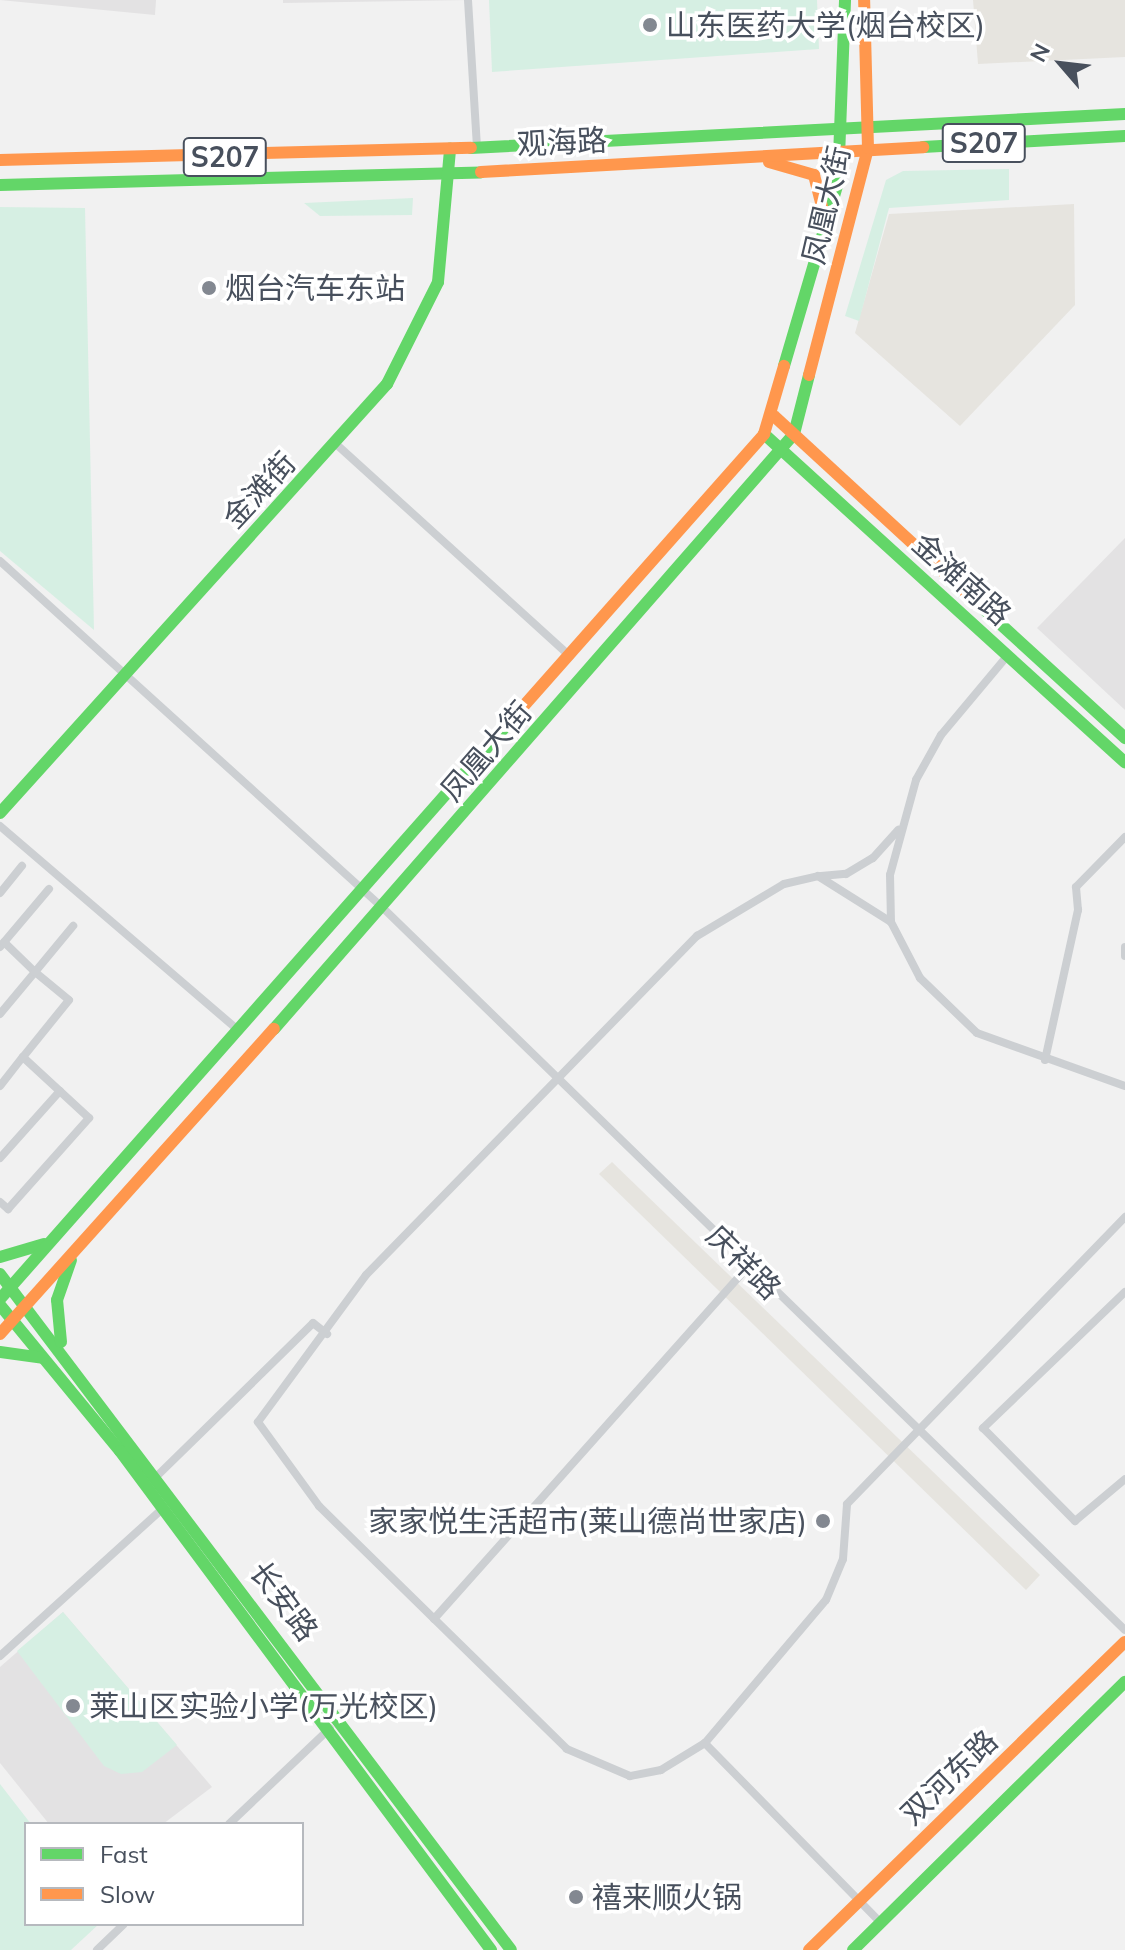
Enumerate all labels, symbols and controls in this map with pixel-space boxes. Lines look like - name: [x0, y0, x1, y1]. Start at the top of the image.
- place label: 山东医药大学(烟台校区): [666, 7, 985, 43]
- marker: 山东医药大学(烟台校区): [641, 16, 659, 34]
- north arrow: [1021, 24, 1101, 104]
- text: N: [1024, 39, 1056, 67]
- road number: S207: [940, 119, 1028, 167]
- street label: 观海路: [516, 122, 608, 162]
- road number: S207: [181, 133, 269, 181]
- street label: 凤凰大街: [795, 142, 857, 268]
- place label: 烟台汽车东站: [225, 270, 405, 306]
- marker: 烟台汽车东站: [200, 279, 218, 297]
- street label: 金滩街: [215, 445, 303, 535]
- street label: 金滩南路: [905, 525, 1019, 633]
- street label: 凤凰大街: [433, 694, 539, 808]
- street label: 庆祥路: [699, 1217, 789, 1307]
- place label: 家家悦生活超市(莱山德尚世家店): [368, 1503, 807, 1539]
- marker: 家家悦生活超市(莱山德尚世家店): [814, 1512, 832, 1530]
- street label: 长安路: [243, 1554, 325, 1648]
- place label: 莱山区实验小学(万光校区): [89, 1688, 438, 1724]
- marker: 莱山区实验小学(万光校区): [64, 1697, 82, 1715]
- street label: 双河东路: [893, 1722, 1005, 1832]
- legend: [24, 1822, 304, 1926]
- text: Fast: [100, 1839, 148, 1869]
- text: Slow: [100, 1879, 155, 1909]
- place label: 禧来顺火锅: [592, 1879, 742, 1915]
- marker: 禧来顺火锅: [567, 1888, 585, 1906]

